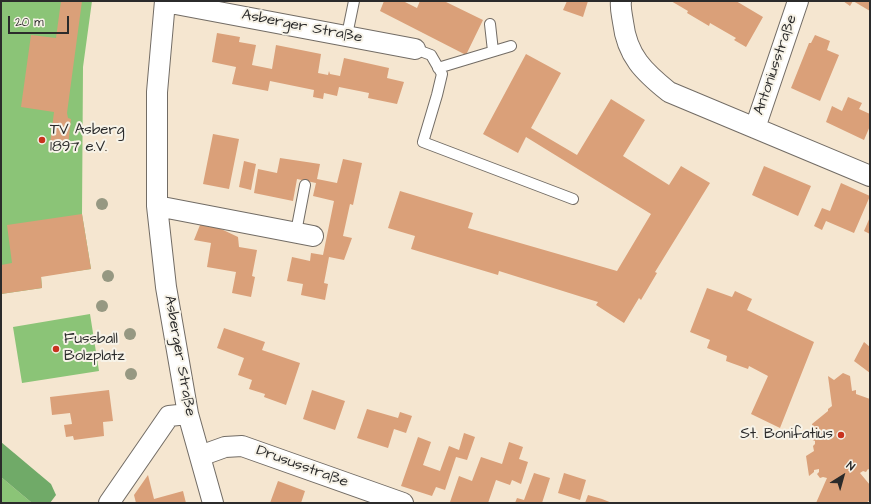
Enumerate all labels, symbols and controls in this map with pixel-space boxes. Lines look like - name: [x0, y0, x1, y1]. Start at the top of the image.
- street label: Asberger Straße: [240, 6, 364, 48]
- scale bar: [10, 8, 71, 34]
- street label: Antoniusstraße: [750, 13, 802, 117]
- text: 20 m: [15, 14, 44, 31]
- place label: TV Asberg 1897 e.V.: [50, 122, 124, 157]
- marker: TV Asberg 1897 e.V.: [37, 135, 47, 145]
- street label: Asberger Straße: [160, 294, 198, 418]
- place label: Fussball Bolzplatz: [64, 331, 125, 366]
- marker: Fussball Bolzplatz: [51, 344, 61, 354]
- place label: St. Bonifatius: [740, 426, 833, 444]
- marker: St. Bonifatius: [836, 430, 846, 440]
- street label: Drususstraße: [254, 442, 350, 492]
- north arrow: [823, 456, 863, 496]
- text: N: [843, 458, 858, 474]

